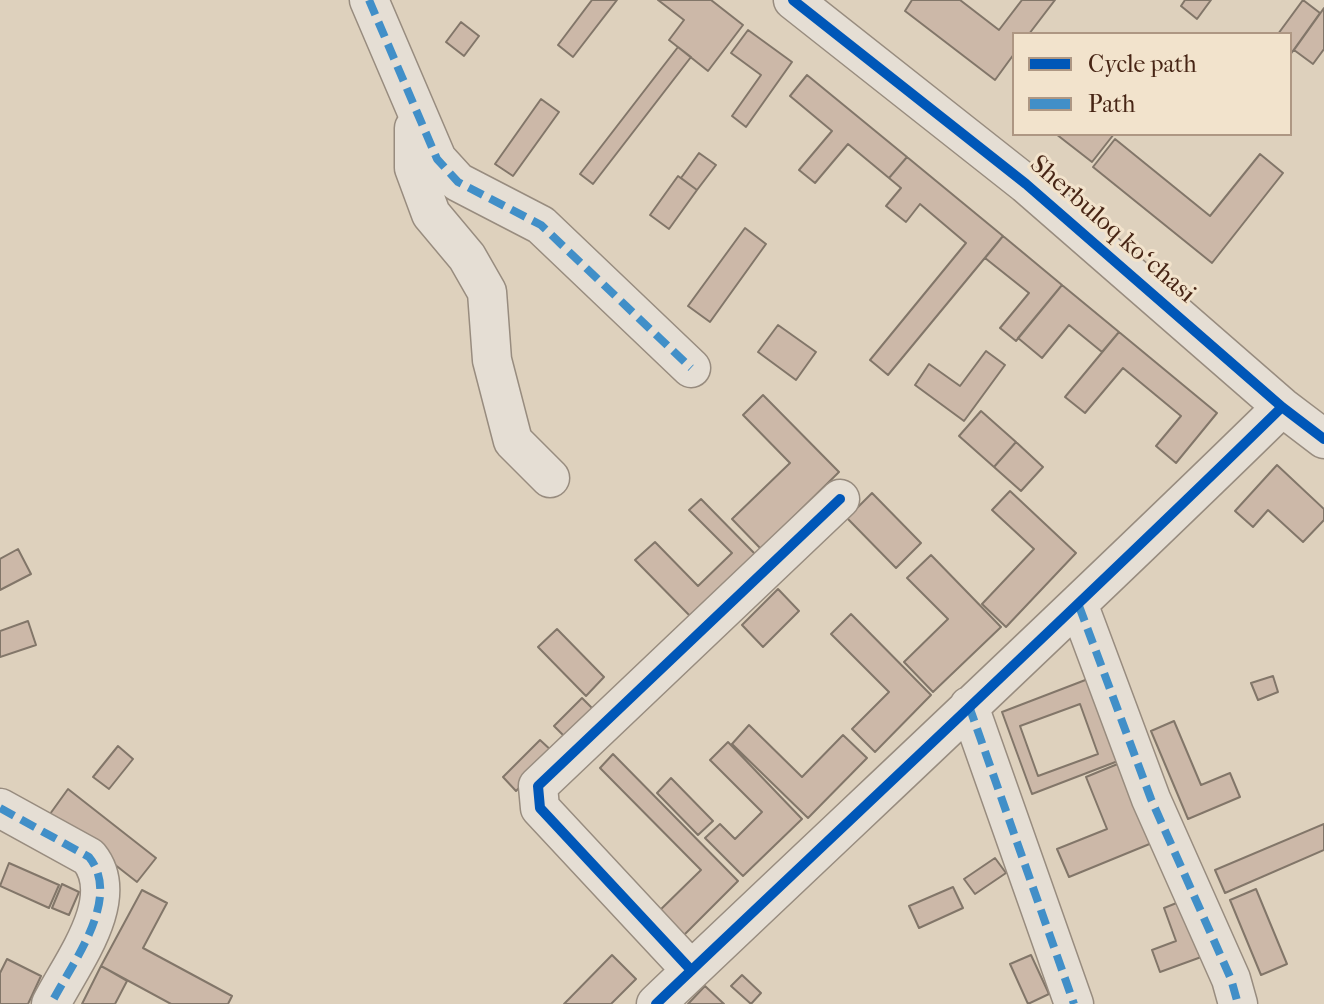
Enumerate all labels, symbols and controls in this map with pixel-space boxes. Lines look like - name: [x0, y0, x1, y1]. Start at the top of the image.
- legend: [1012, 32, 1292, 136]
- text: Cycle path: [1088, 50, 1197, 78]
- text: Path: [1088, 90, 1135, 118]
- street label: Sherbuloq koʻchasi: [1023, 150, 1201, 310]

